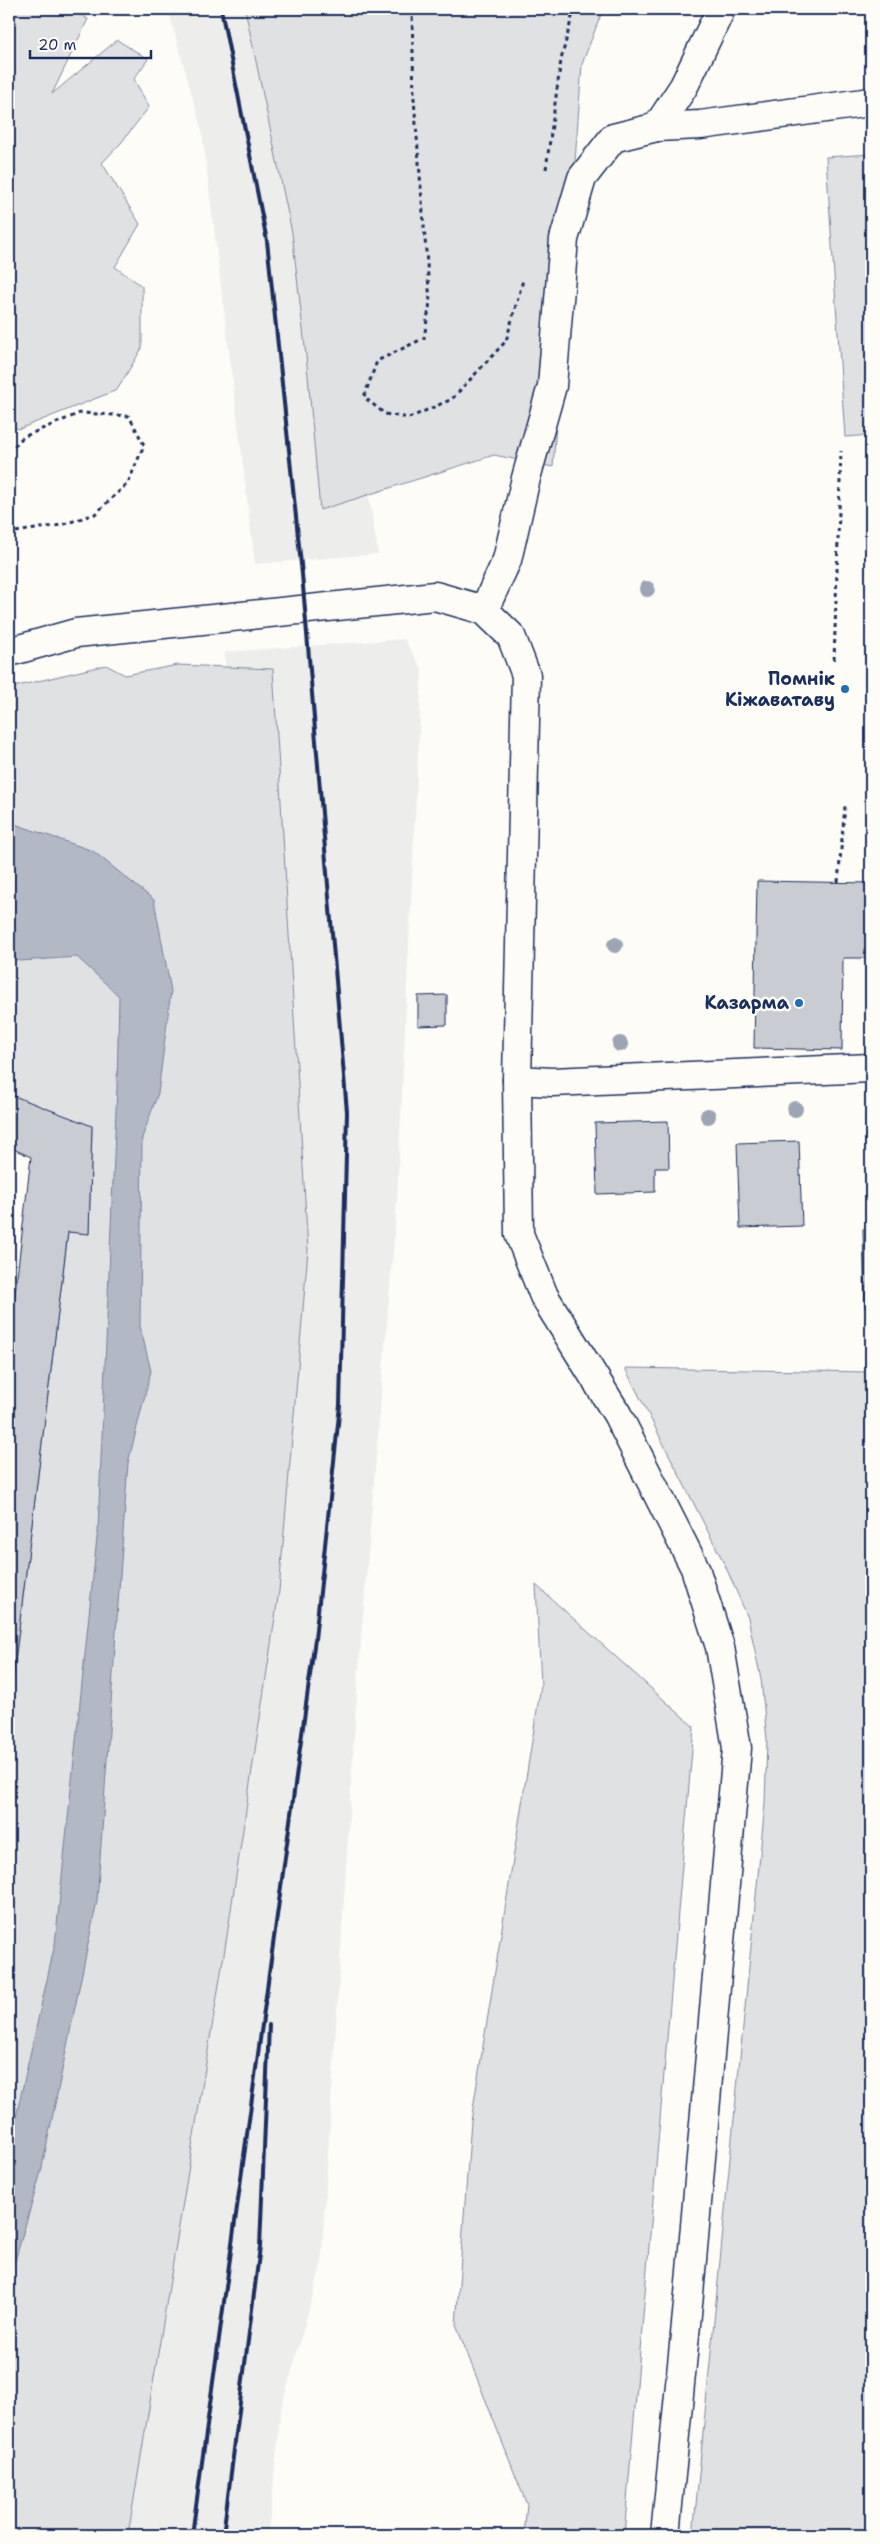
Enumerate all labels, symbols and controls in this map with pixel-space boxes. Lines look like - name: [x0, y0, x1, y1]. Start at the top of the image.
- scale bar: [30, 28, 151, 60]
- text: 20 m: [38, 35, 77, 55]
- place label: Помнік Кіжаватаву: [725, 667, 835, 712]
- marker: Помнік Кіжаватаву: [839, 683, 851, 695]
- place label: Казарма: [704, 991, 790, 1015]
- marker: Казарма: [793, 997, 805, 1009]

